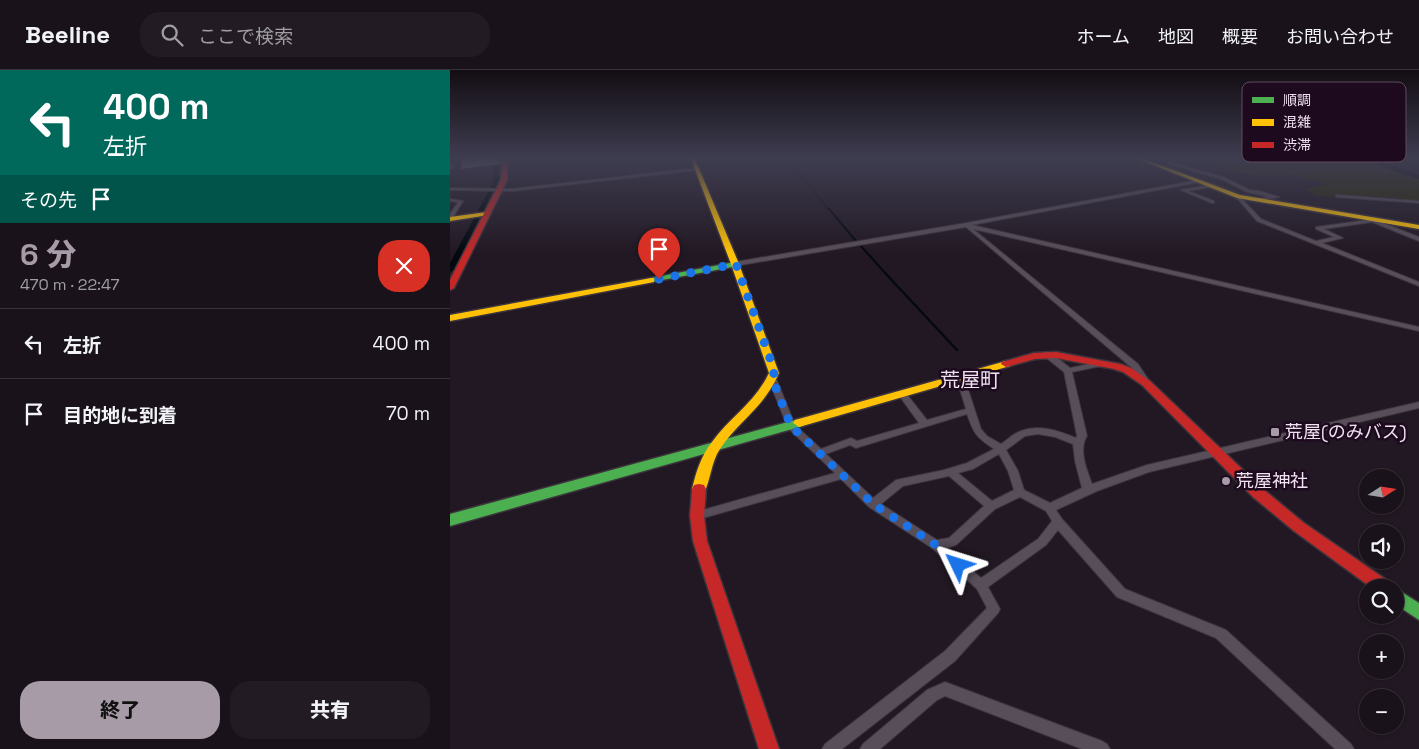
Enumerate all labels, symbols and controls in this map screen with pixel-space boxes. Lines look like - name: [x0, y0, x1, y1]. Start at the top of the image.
- search box: [140, 12, 490, 57]
- text: Beeline: [25, 19, 110, 50]
- icon: search: [158, 21, 186, 49]
- text: ここで検索: [198, 24, 293, 49]
- text: ホーム: [1077, 25, 1130, 48]
- text: 地図: [1158, 25, 1194, 48]
- text: 概要: [1222, 25, 1258, 48]
- text: お問い合わせ: [1286, 25, 1394, 48]
- legend: [1242, 82, 1406, 162]
- text: 400 m: [103, 85, 209, 129]
- icon: left: [20, 90, 85, 155]
- text: 順調: [1283, 91, 1311, 109]
- text: 混雑: [1283, 113, 1311, 131]
- text: 左折: [103, 132, 147, 160]
- text: 渋滞: [1283, 136, 1311, 154]
- icon: arrive: [87, 185, 115, 213]
- text: その先: [20, 188, 77, 213]
- pin: [638, 228, 680, 279]
- text: 6 分: [20, 235, 76, 274]
- icon: arrive: [645, 235, 673, 263]
- button: close: [378, 240, 430, 292]
- text: 470 m · 22:47: [20, 274, 120, 295]
- icon: left: [20, 330, 48, 358]
- text: 400 m: [373, 331, 430, 356]
- text: 左折: [63, 333, 101, 358]
- district label: 荒屋町: [940, 367, 1000, 393]
- icon: arrive: [20, 400, 48, 428]
- text: 70 m: [386, 401, 430, 426]
- text: 目的地に到着: [63, 403, 177, 428]
- place label: 荒屋(のみバス): [1285, 420, 1407, 443]
- marker: 荒屋(のみバス): [1269, 426, 1281, 438]
- place label: 荒屋神社: [1236, 469, 1308, 492]
- north arrow: [1359, 469, 1404, 514]
- map controls: [1359, 469, 1404, 734]
- marker: 荒屋神社: [1220, 475, 1232, 487]
- button: sound: [1359, 524, 1404, 569]
- position arrow: [931, 538, 983, 590]
- button: search: [1359, 579, 1404, 624]
- button: +: [1359, 634, 1404, 679]
- button: 終了: [20, 681, 220, 739]
- button: 共有: [230, 681, 430, 739]
- button: −: [1359, 689, 1404, 734]

